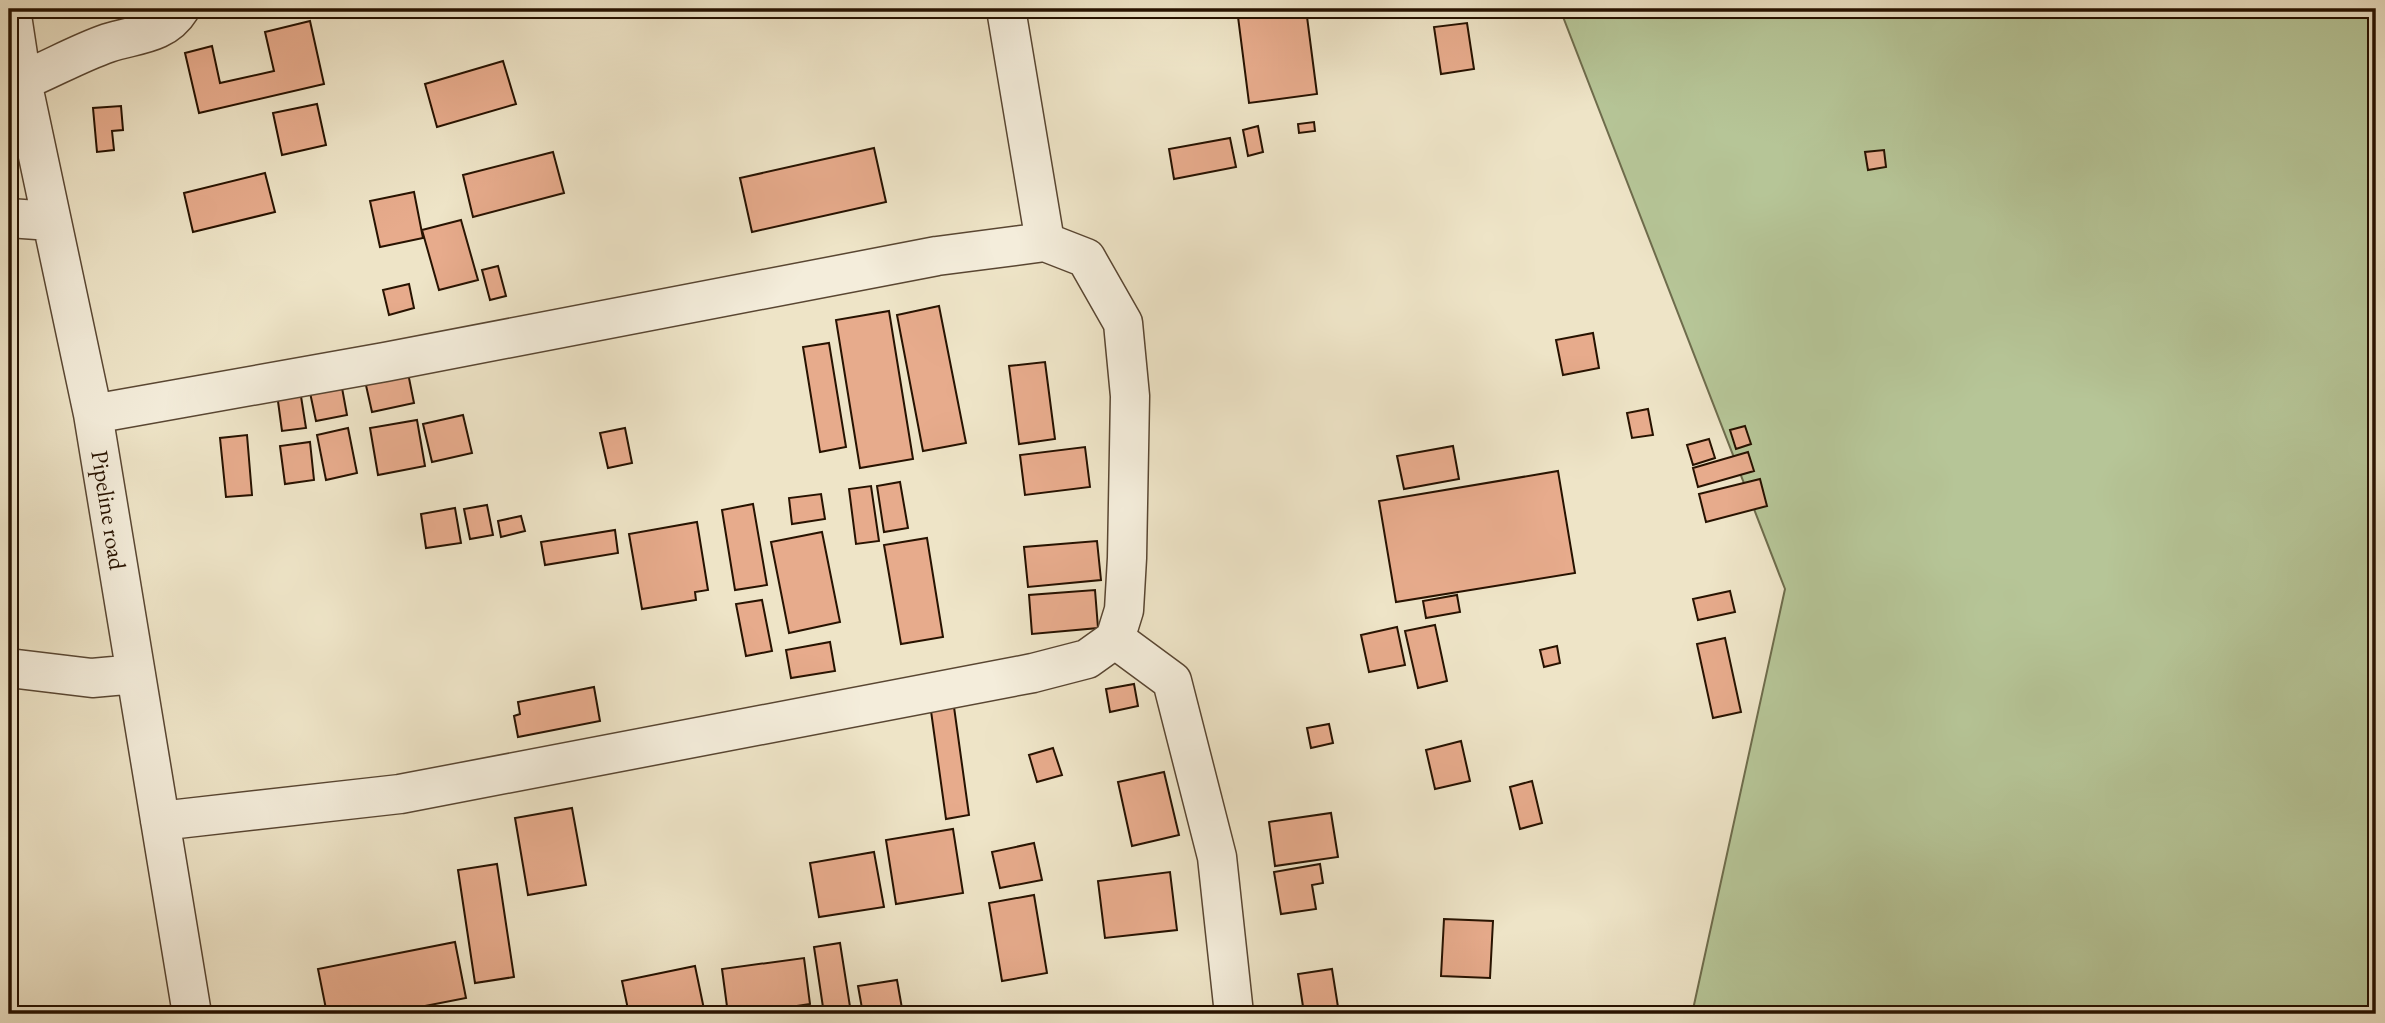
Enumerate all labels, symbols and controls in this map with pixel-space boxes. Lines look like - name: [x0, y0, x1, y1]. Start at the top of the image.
- street label: Pipeline road: [84, 448, 134, 573]

